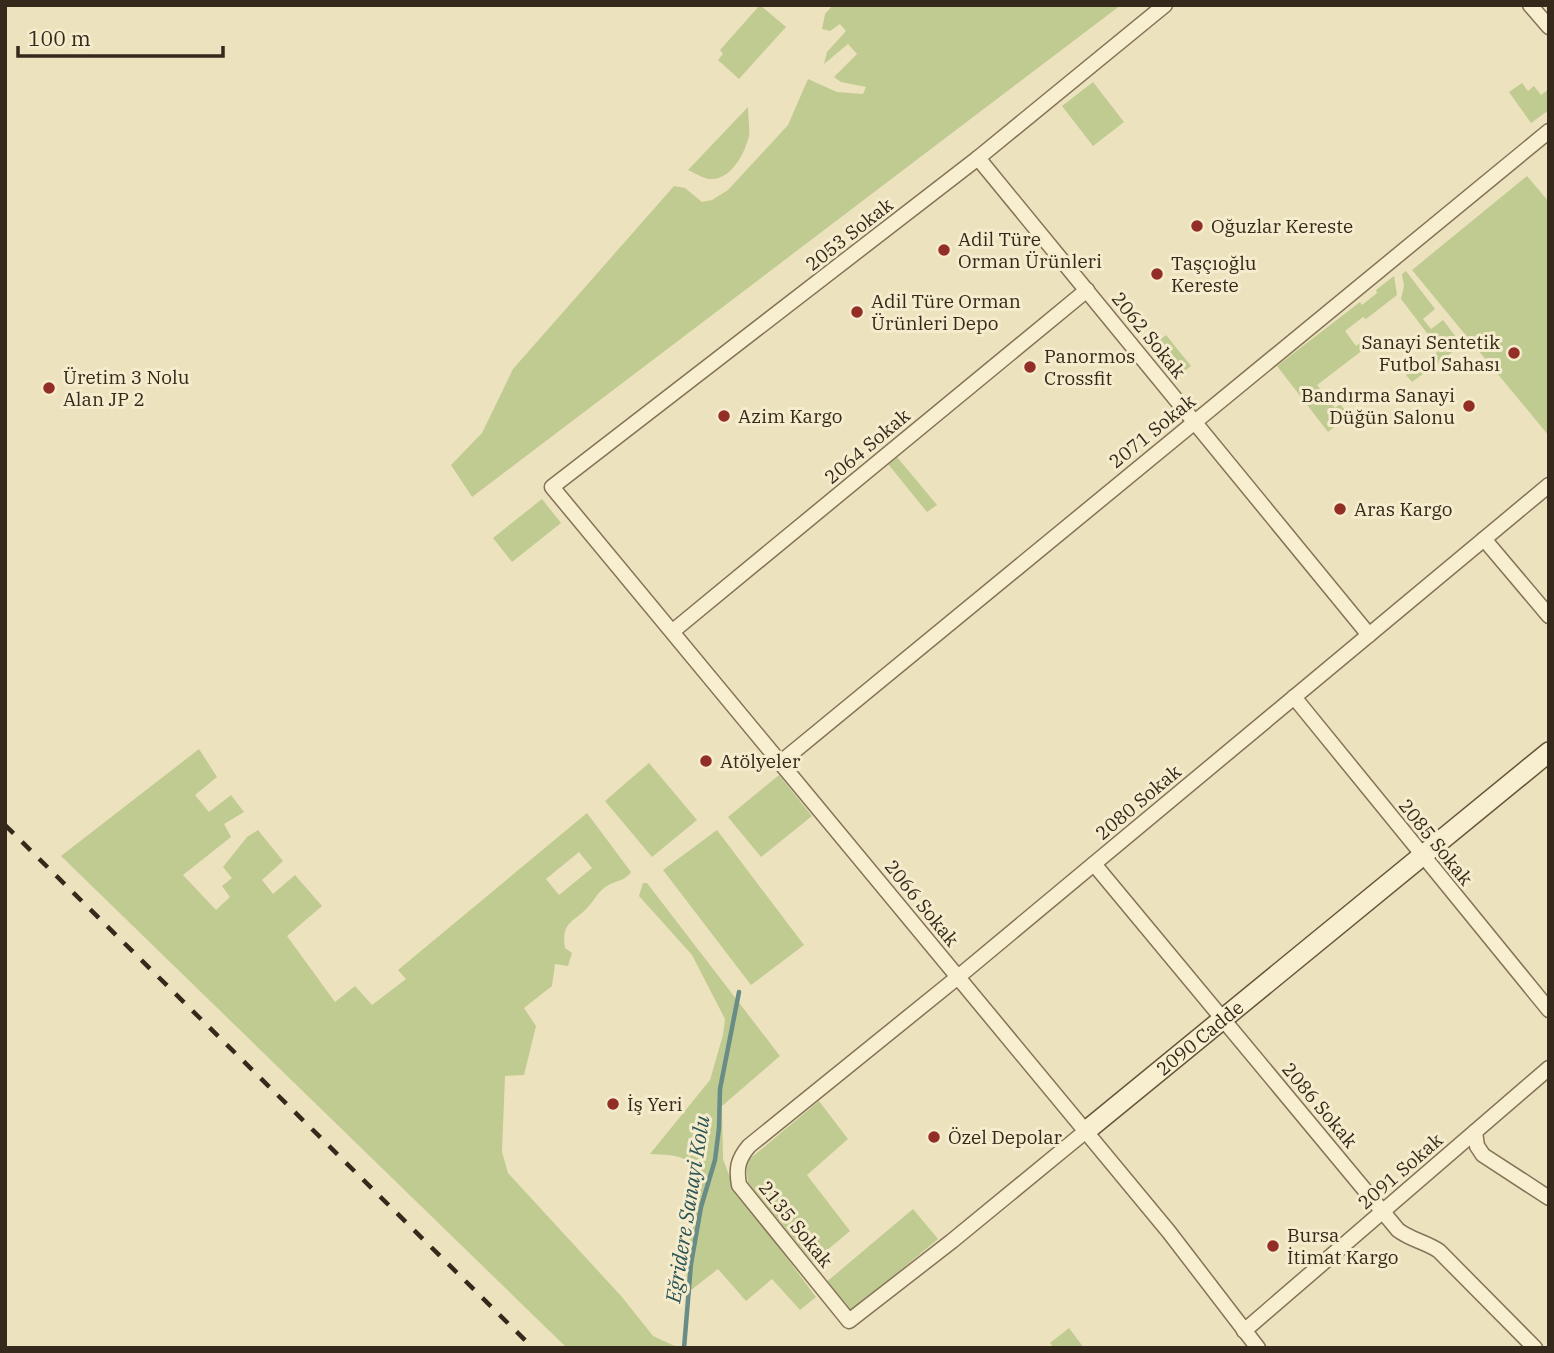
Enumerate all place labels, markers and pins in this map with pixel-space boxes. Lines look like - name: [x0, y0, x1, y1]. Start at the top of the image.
- place label: Oğuzlar Kereste: [1211, 214, 1353, 238]
- marker: Oğuzlar Kereste: [1189, 218, 1205, 234]
- place label: Adil Türe Orman Ürünleri: [958, 227, 1102, 273]
- marker: Adil Türe Orman Ürünleri: [936, 242, 952, 258]
- place label: Taşçıoğlu Kereste: [1171, 251, 1257, 297]
- marker: Taşçıoğlu Kereste: [1149, 266, 1165, 282]
- place label: Adil Türe Orman Ürünleri Depo: [871, 289, 1021, 335]
- marker: Adil Türe Orman Ürünleri Depo: [849, 304, 865, 320]
- place label: Sanayi Sentetik Futbol Sahası: [1361, 330, 1500, 376]
- place label: Panormos Crossfit: [1044, 344, 1135, 390]
- marker: Sanayi Sentetik Futbol Sahası: [1506, 345, 1522, 361]
- marker: Panormos Crossfit: [1022, 359, 1038, 375]
- place label: Üretim 3 Nolu Alan JP 2: [63, 365, 190, 411]
- marker: Üretim 3 Nolu Alan JP 2: [41, 380, 57, 396]
- place label: Bandırma Sanayi Düğün Salonu: [1301, 383, 1455, 429]
- marker: Bandırma Sanayi Düğün Salonu: [1461, 398, 1477, 414]
- place label: Azim Kargo: [738, 404, 842, 428]
- marker: Azim Kargo: [716, 408, 732, 424]
- place label: Aras Kargo: [1354, 497, 1452, 521]
- marker: Aras Kargo: [1332, 501, 1348, 517]
- place label: Atölyeler: [720, 749, 801, 773]
- marker: Atölyeler: [698, 753, 714, 769]
- place label: İş Yeri: [627, 1092, 683, 1116]
- marker: İş Yeri: [605, 1096, 621, 1112]
- place label: Özel Depolar: [948, 1125, 1063, 1149]
- marker: Özel Depolar: [926, 1129, 942, 1145]
- place label: Bursa İtimat Kargo: [1287, 1223, 1399, 1269]
- marker: Bursa İtimat Kargo: [1265, 1238, 1281, 1254]

